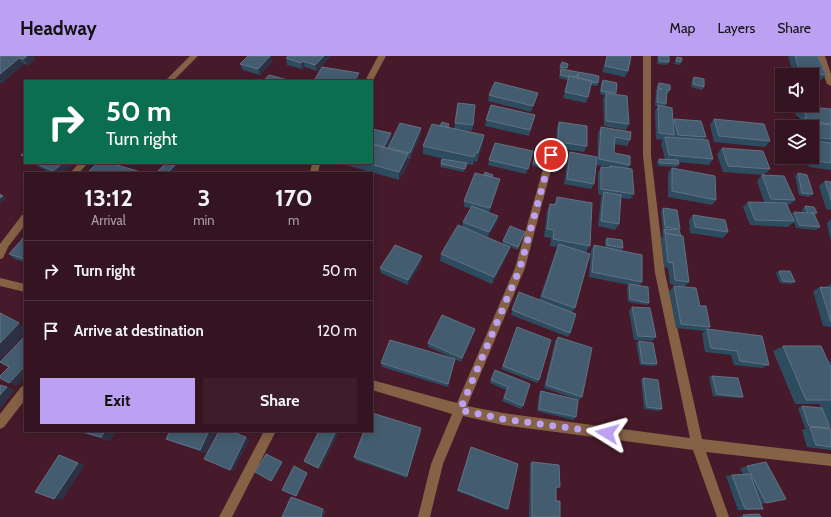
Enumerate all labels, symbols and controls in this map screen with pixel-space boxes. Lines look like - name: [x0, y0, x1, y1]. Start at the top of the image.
- text: Headway: [20, 17, 97, 40]
- text: Map: [670, 19, 695, 37]
- text: Layers: [717, 19, 755, 37]
- text: Share: [777, 19, 811, 37]
- map controls: [775, 68, 819, 164]
- button: sound: [775, 68, 819, 112]
- text: 50 m: [106, 94, 171, 128]
- icon: right: [40, 96, 92, 148]
- button: layers: [775, 120, 819, 164]
- text: Turn right: [106, 128, 177, 150]
- pin: [534, 138, 568, 172]
- icon: arrive: [540, 144, 562, 166]
- text: 13:12: [84, 183, 133, 212]
- text: 3: [197, 183, 210, 212]
- text: 170: [275, 183, 313, 212]
- text: Arrival: [91, 212, 126, 228]
- text: min: [193, 212, 215, 228]
- text: m: [288, 212, 299, 228]
- icon: right: [40, 260, 62, 282]
- text: Turn right: [74, 262, 135, 280]
- text: 50 m: [322, 262, 357, 280]
- icon: arrive: [40, 320, 62, 342]
- text: Arrive at destination: [74, 322, 204, 340]
- text: 120 m: [317, 322, 357, 340]
- button: Exit: [40, 378, 195, 424]
- button: Share: [203, 378, 357, 424]
- position arrow: [586, 412, 628, 454]

